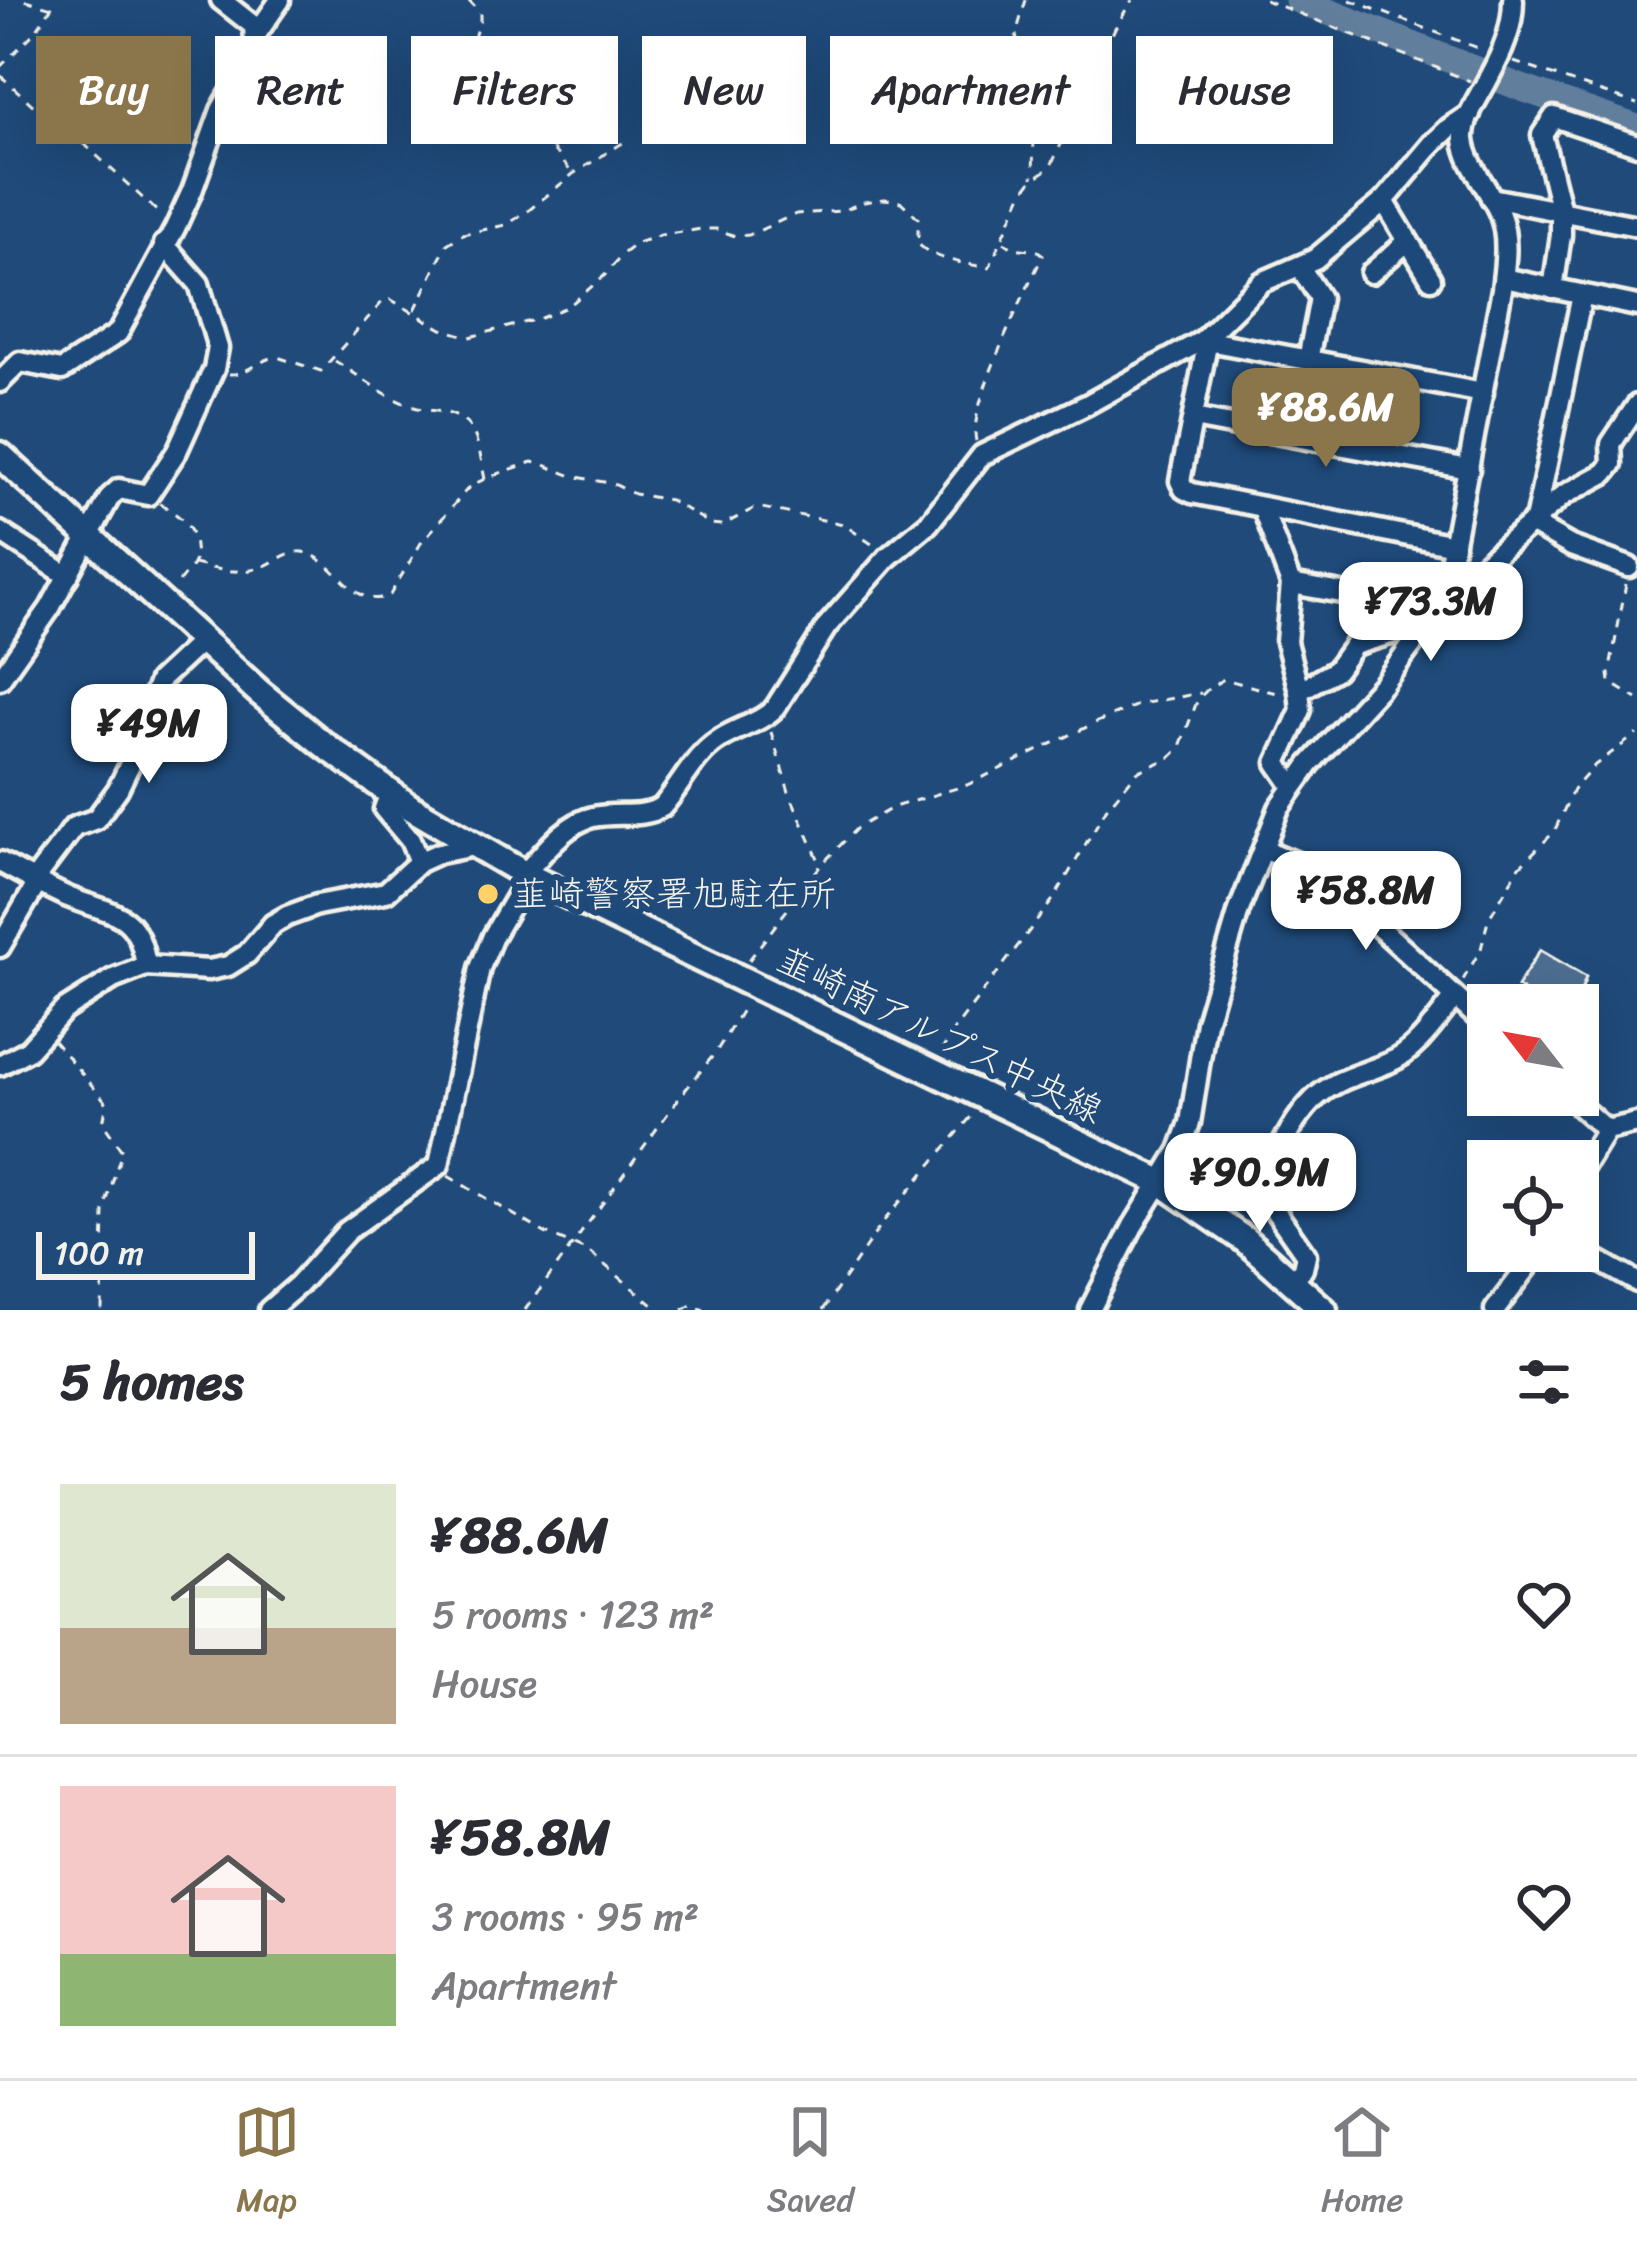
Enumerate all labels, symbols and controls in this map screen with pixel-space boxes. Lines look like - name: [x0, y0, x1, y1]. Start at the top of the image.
- chip: Buy: [36, 36, 191, 144]
- chip: Rent: [215, 36, 387, 144]
- chip: Filters: [411, 36, 618, 144]
- chip: New: [642, 36, 806, 144]
- chip: Apartment: [830, 36, 1112, 144]
- chip: House: [1136, 36, 1333, 144]
- pin: ¥88.6M: [1228, 368, 1424, 470]
- text: ¥88.6M: [1259, 372, 1393, 441]
- pin: ¥73.3M: [1333, 562, 1529, 664]
- text: ¥73.3M: [1366, 566, 1496, 635]
- pin: ¥49M: [78, 684, 220, 786]
- text: ¥49M: [98, 688, 200, 757]
- pin: ¥58.8M: [1268, 851, 1464, 953]
- text: ¥58.8M: [1298, 855, 1434, 924]
- place label: 韮崎警察署旭駐在所: [512, 862, 836, 926]
- marker: 韮崎警察署旭駐在所: [475, 881, 501, 907]
- street label: 韮崎南アルプス中央線: [766, 928, 1114, 1142]
- north arrow: [1467, 984, 1599, 1116]
- map controls: [1467, 984, 1599, 1272]
- pin: ¥90.9M: [1162, 1133, 1358, 1235]
- text: ¥90.9M: [1191, 1137, 1329, 1206]
- button: locate: [1467, 1140, 1599, 1272]
- text: 100 m: [54, 1224, 144, 1282]
- scale bar: [36, 1226, 255, 1279]
- text: 5 homes: [60, 1337, 243, 1427]
- icon: filters: [1511, 1349, 1577, 1415]
- text: ¥88.6M: [432, 1490, 608, 1580]
- icon: home: [156, 1532, 300, 1676]
- icon: heart: [1511, 1571, 1577, 1637]
- text: 5 rooms · 123 m²: [432, 1580, 714, 1649]
- text: House: [432, 1649, 537, 1718]
- text: ¥58.8M: [432, 1792, 610, 1882]
- icon: home: [156, 1834, 300, 1978]
- icon: heart: [1511, 1873, 1577, 1939]
- text: 3 rooms · 95 m²: [432, 1882, 699, 1951]
- text: Apartment: [432, 1951, 616, 2020]
- tab: Map: [234, 2099, 300, 2229]
- tab: Saved: [767, 2099, 854, 2229]
- tab: Home: [1321, 2099, 1403, 2229]

